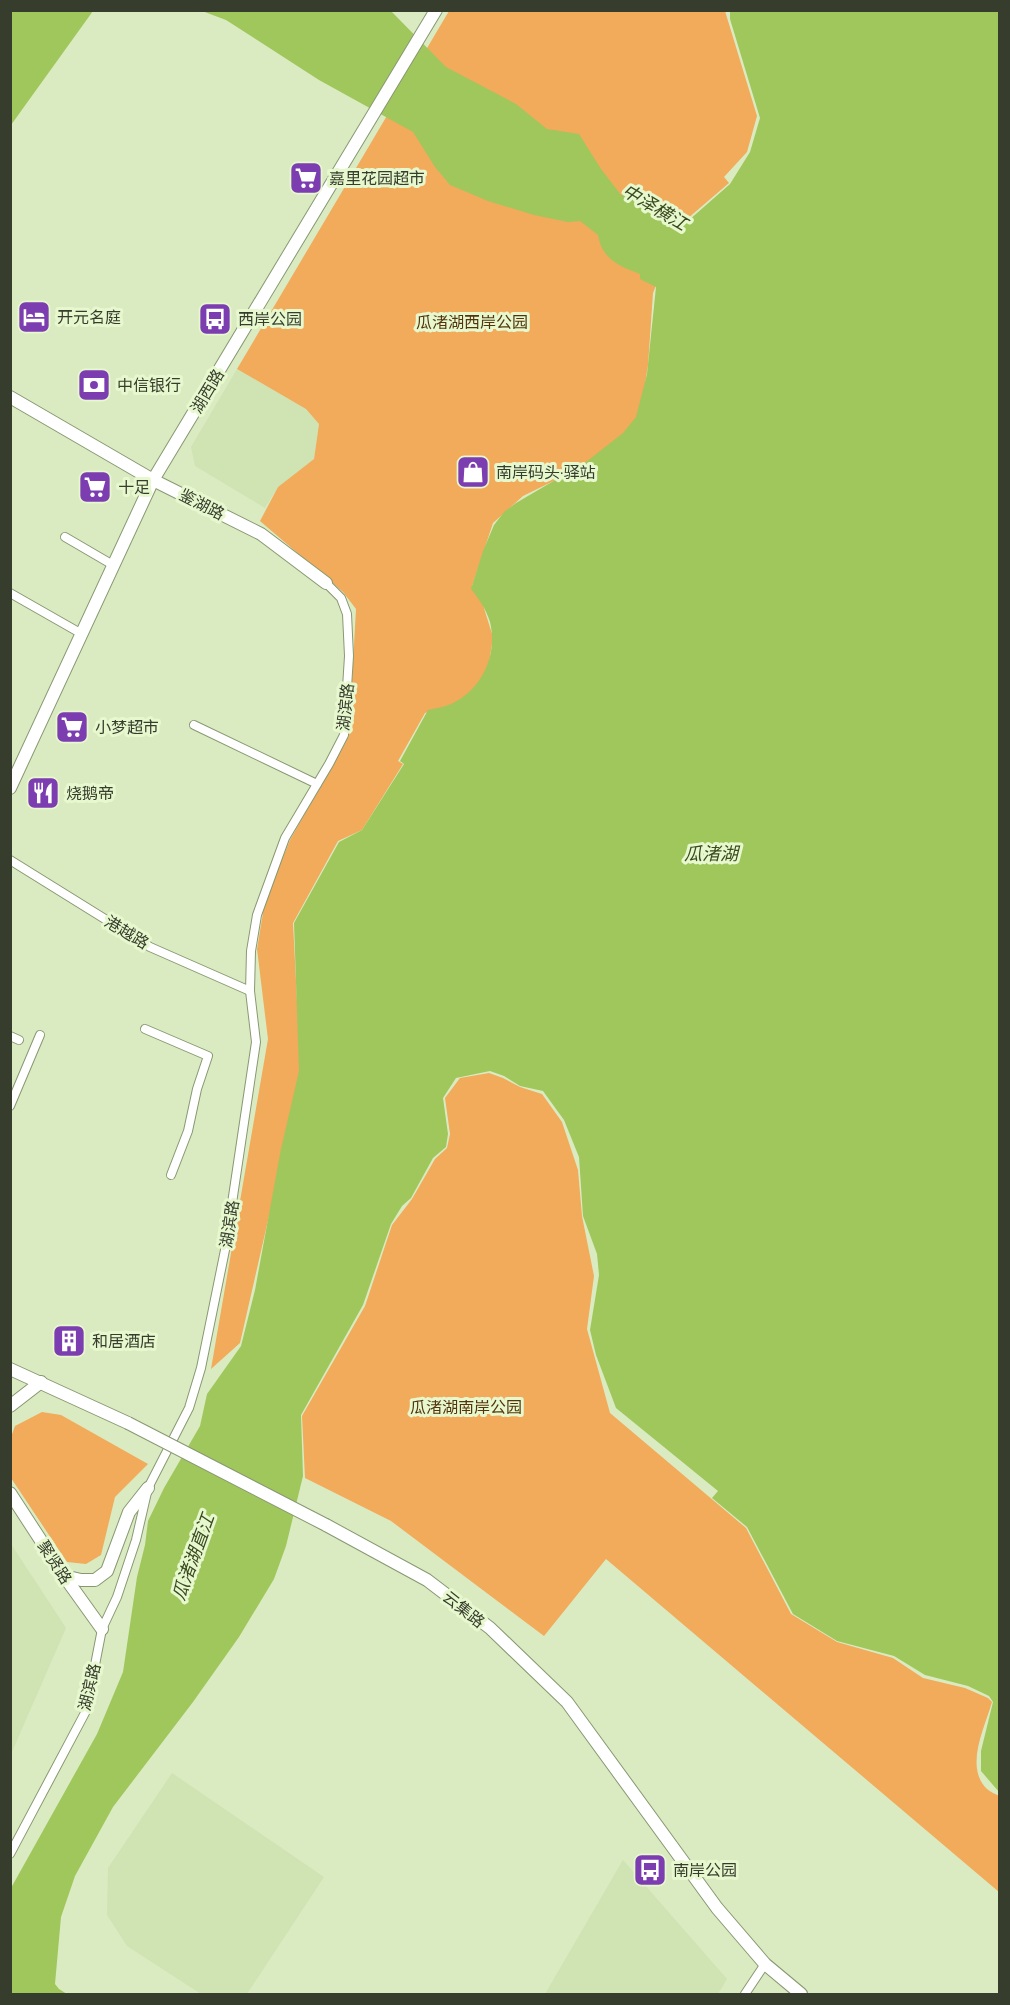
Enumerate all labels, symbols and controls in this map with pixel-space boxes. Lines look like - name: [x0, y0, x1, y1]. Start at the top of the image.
- supermarket icon: 嘉里花园超市: [288, 160, 324, 196]
- place label: 嘉里花园超市: [329, 168, 425, 188]
- water label: 中泽横江: [618, 179, 693, 236]
- hotel icon: 开元名庭: [16, 299, 52, 335]
- bus stop icon: 西岸公园: [197, 301, 233, 337]
- place label: 开元名庭: [57, 307, 121, 327]
- place label: 西岸公园: [238, 309, 302, 329]
- park label: 瓜渚湖西岸公园: [416, 312, 528, 332]
- street label: 湖西路: [186, 365, 228, 417]
- bank icon: 中信银行: [76, 367, 112, 403]
- place label: 中信银行: [117, 375, 181, 395]
- shop icon: 南岸码头·驿站: [455, 454, 491, 490]
- place label: 南岸码头·驿站: [496, 462, 595, 482]
- supermarket icon: 十足: [77, 469, 113, 505]
- place label: 十足: [118, 477, 150, 497]
- street label: 鉴湖路: [176, 484, 228, 524]
- street label: 湖滨路: [333, 682, 357, 732]
- supermarket icon: 小梦超市: [54, 709, 90, 745]
- place label: 小梦超市: [95, 717, 159, 737]
- restaurant icon: 烧鹅帝: [25, 775, 61, 811]
- place label: 烧鹅帝: [66, 783, 114, 803]
- water label: 瓜渚湖: [684, 842, 741, 865]
- street label: 港越路: [101, 911, 153, 953]
- street label: 湖滨路: [215, 1199, 243, 1249]
- building icon: 和居酒店: [51, 1323, 87, 1359]
- place label: 和居酒店: [92, 1331, 156, 1351]
- park label: 瓜渚湖南岸公园: [410, 1397, 522, 1417]
- water label: 瓜渚湖直江: [167, 1509, 220, 1603]
- street label: 聚贤路: [34, 1536, 76, 1588]
- street label: 云集路: [439, 1586, 489, 1632]
- street label: 湖滨路: [74, 1661, 104, 1713]
- bus stop icon: 南岸公园: [632, 1852, 668, 1888]
- place label: 南岸公园: [673, 1860, 737, 1880]

